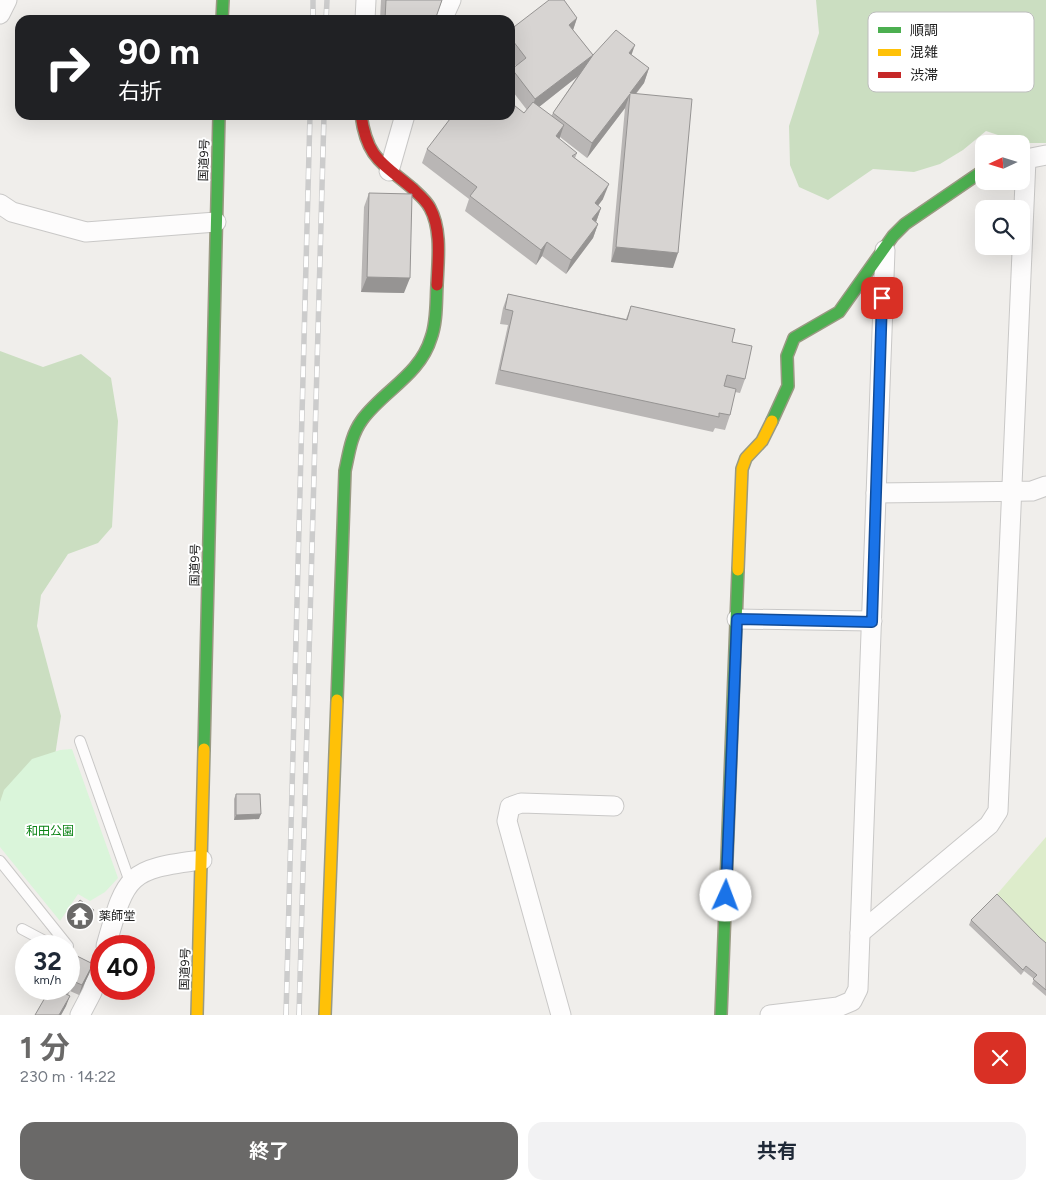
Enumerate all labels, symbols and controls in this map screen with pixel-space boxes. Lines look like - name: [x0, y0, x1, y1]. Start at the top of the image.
- legend: [868, 12, 1034, 92]
- text: 順調: [910, 22, 938, 39]
- text: 90 m: [118, 31, 200, 73]
- icon: right: [35, 35, 100, 100]
- text: 混雑: [910, 44, 938, 61]
- text: 渋滞: [910, 67, 938, 84]
- text: 右折: [118, 78, 162, 105]
- north arrow: [975, 135, 1030, 190]
- map controls: [975, 135, 1030, 255]
- street label: 国道9号: [196, 138, 212, 182]
- button: search: [975, 200, 1030, 255]
- pin: [861, 277, 903, 319]
- icon: arrive: [868, 284, 896, 312]
- street label: 国道9号: [188, 543, 202, 587]
- park label: 和田公園: [26, 824, 74, 838]
- position arrow: [699, 869, 751, 921]
- temple icon: 薬師堂: [65, 901, 95, 931]
- place label: 薬師堂: [99, 909, 135, 923]
- speed limit sign: 40: [90, 935, 155, 1000]
- text: 32: [33, 946, 62, 976]
- street label: 国道9号: [177, 947, 193, 991]
- text: km/h: [34, 973, 61, 987]
- text: 1 分: [20, 1029, 70, 1066]
- button: close: [974, 1032, 1026, 1084]
- text: 230 m · 14:22: [20, 1067, 116, 1086]
- button: 終了: [20, 1122, 518, 1180]
- button: 共有: [528, 1122, 1026, 1180]

